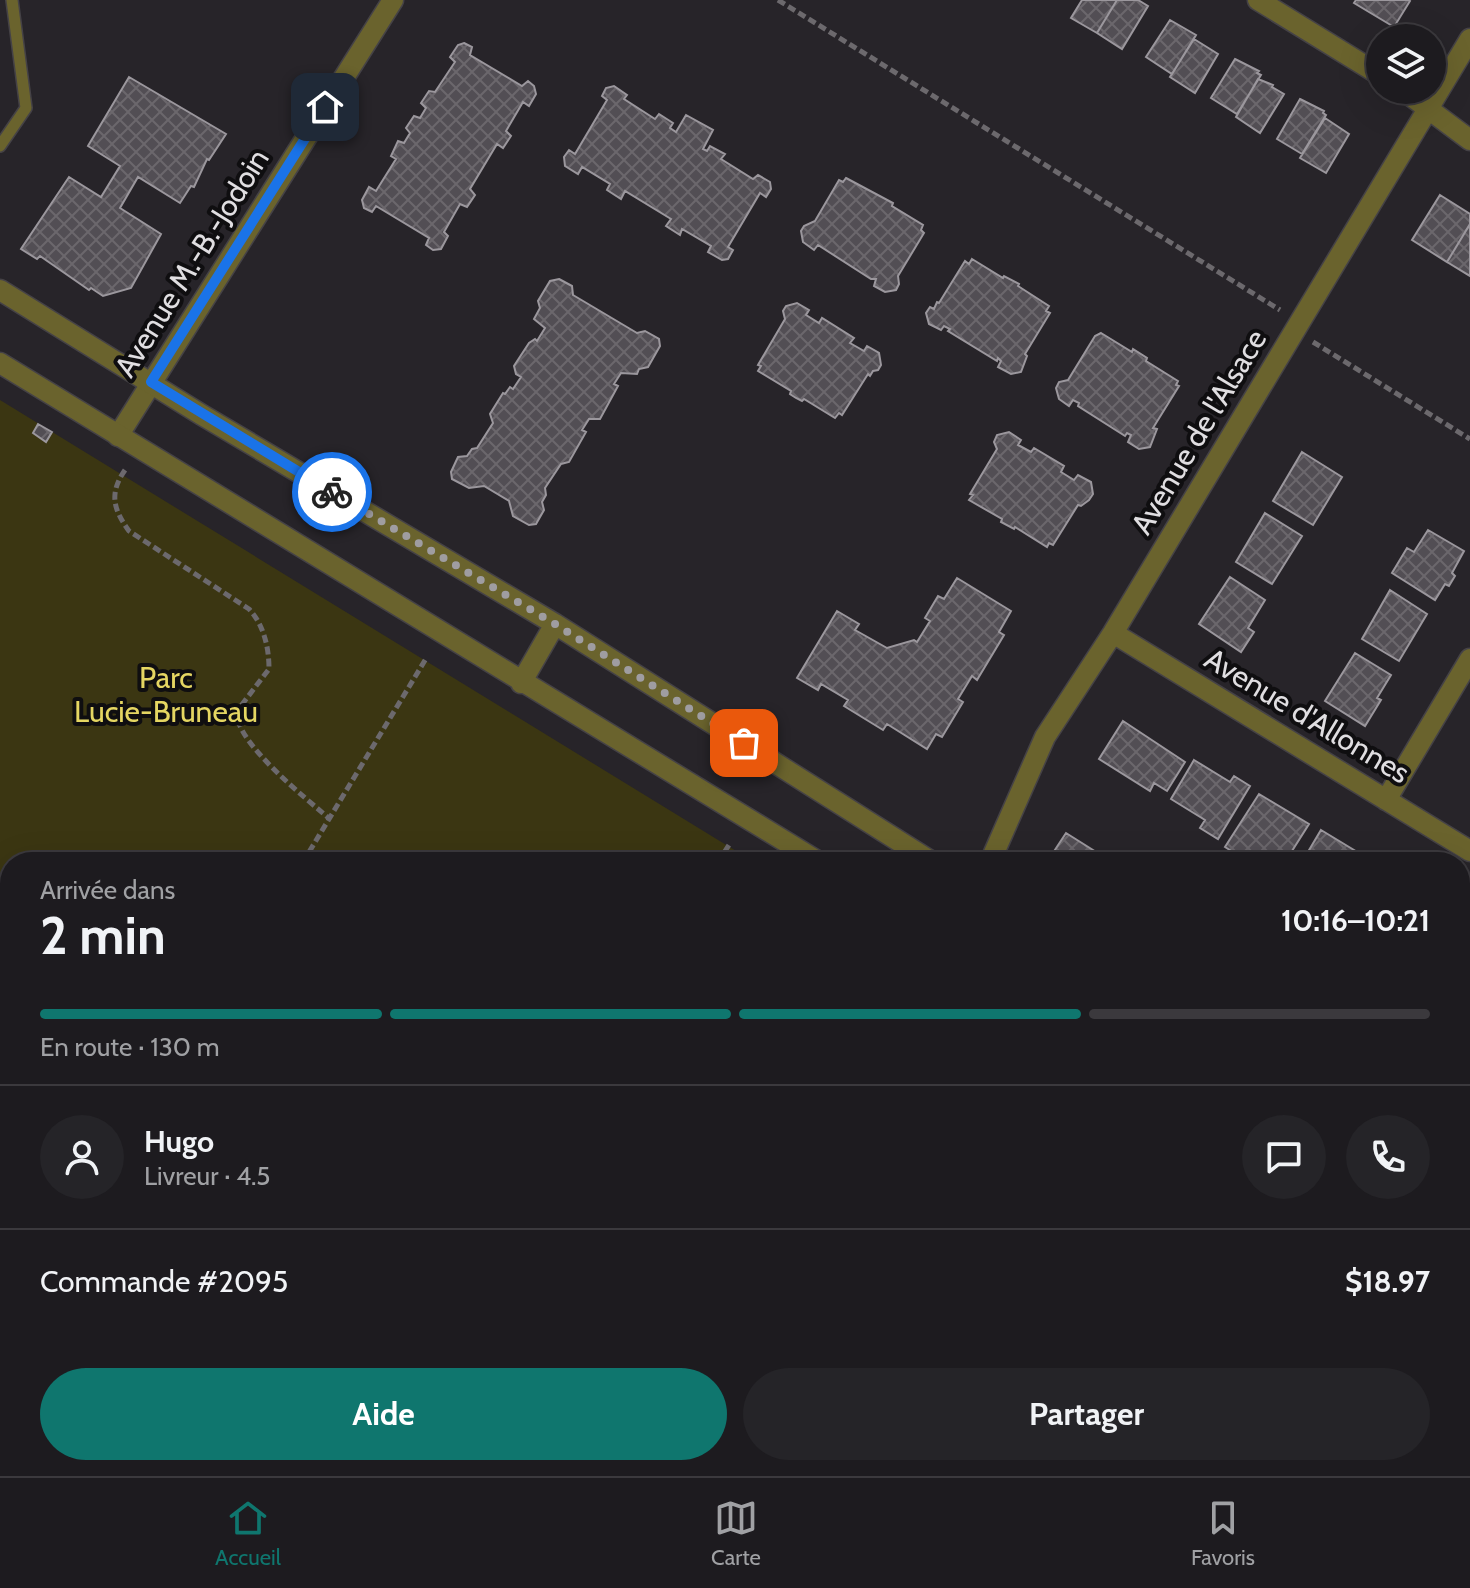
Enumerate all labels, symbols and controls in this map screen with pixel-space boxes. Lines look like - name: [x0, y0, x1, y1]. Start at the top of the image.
- map controls: [1366, 24, 1446, 104]
- button: layers: [1366, 24, 1446, 104]
- pin: [291, 73, 359, 141]
- icon: home: [303, 85, 347, 129]
- street label: Avenue M.-B.-Jodoin: [106, 142, 277, 384]
- street label: Avenue de l'Alsace: [1123, 323, 1274, 541]
- courier: [292, 452, 372, 532]
- icon: bike: [310, 470, 354, 514]
- street label: Avenue d'Allonnes: [1198, 640, 1416, 791]
- park label: Parc Lucie-Bruneau: [74, 659, 258, 730]
- pin: [710, 709, 778, 777]
- icon: bag: [722, 721, 766, 765]
- text: Arrivée dans: [40, 874, 175, 906]
- text: 10:16–10:21: [1281, 902, 1430, 939]
- text: 2 min: [40, 904, 166, 967]
- text: En route · 130 m: [40, 1031, 220, 1063]
- button: person: [40, 1115, 124, 1199]
- button: chat: [1242, 1115, 1326, 1199]
- button: phone: [1346, 1115, 1430, 1199]
- text: Hugo: [144, 1123, 214, 1160]
- text: Livreur · 4.5: [144, 1160, 270, 1192]
- text: Commande #2095: [40, 1263, 288, 1300]
- text: $18.97: [1345, 1263, 1430, 1300]
- button: Aide: [40, 1368, 727, 1460]
- button: Partager: [743, 1368, 1430, 1460]
- tab: Accueil: [215, 1496, 281, 1571]
- tab: Carte: [711, 1496, 761, 1571]
- tab: Favoris: [1191, 1496, 1255, 1571]

